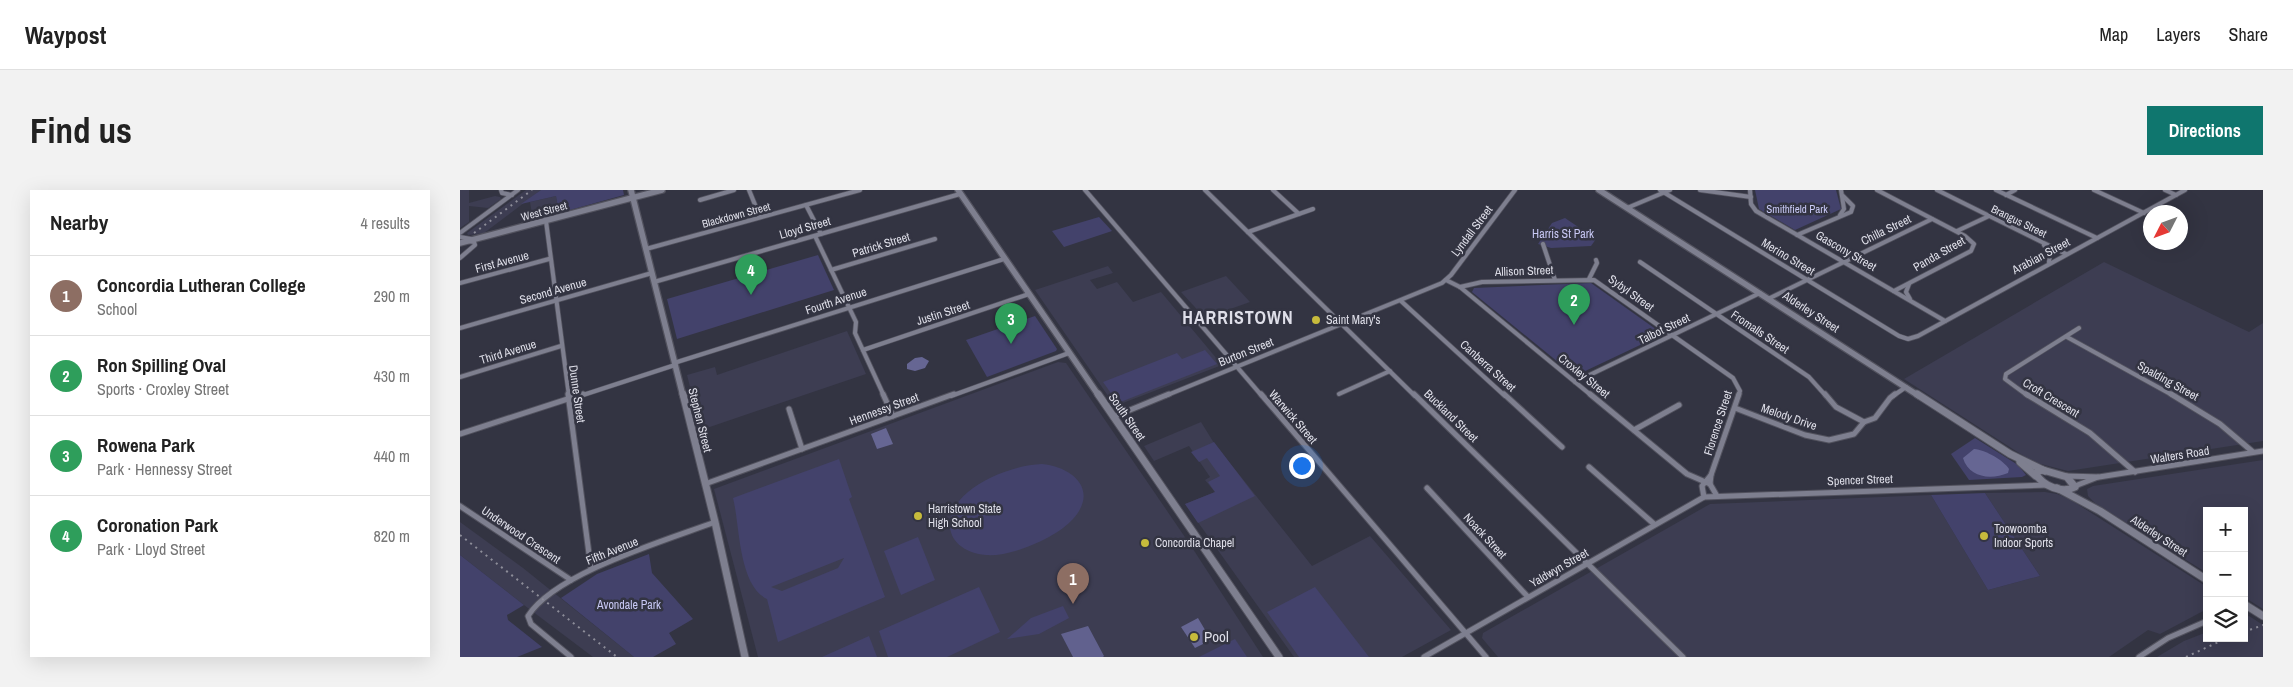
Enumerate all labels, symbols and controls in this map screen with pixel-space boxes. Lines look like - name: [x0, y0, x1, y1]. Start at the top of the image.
- text: Waypost: [25, 19, 106, 51]
- text: Map: [2100, 22, 2128, 47]
- text: Layers: [2156, 22, 2201, 47]
- text: Share: [2229, 22, 2268, 47]
- button: Directions: [2147, 106, 2263, 155]
- text: Find us: [30, 107, 132, 154]
- street label: West Street: [519, 198, 569, 224]
- street label: Blackdown Street: [700, 199, 772, 231]
- street label: Lyndall Street: [1448, 202, 1497, 260]
- park label: Smithfield Park: [1766, 202, 1828, 216]
- street label: Brangus Street: [1989, 202, 2050, 241]
- north arrow: [2143, 205, 2188, 250]
- text: Nearby: [50, 208, 108, 237]
- street label: Chilla Street: [1858, 211, 1914, 249]
- text: 4 results: [360, 212, 410, 234]
- street label: Lloyd Street: [778, 213, 833, 243]
- park label: Harris St Park: [1532, 226, 1594, 242]
- street label: Gascony Street: [1813, 227, 1880, 275]
- street label: Patrick Street: [850, 229, 912, 261]
- street label: Panda Street: [1910, 233, 1968, 275]
- street label: Arabian Street: [2008, 234, 2073, 278]
- street label: Merino Street: [1758, 235, 1818, 279]
- street label: First Avenue: [473, 247, 531, 277]
- pin: 4: [735, 254, 767, 295]
- street label: Allison Street: [1493, 262, 1554, 280]
- street label: Sybyl Street: [1605, 271, 1657, 315]
- text: Concordia Lutheran College: [97, 272, 306, 298]
- street label: Second Avenue: [518, 274, 588, 308]
- street label: Fourth Avenue: [803, 284, 869, 318]
- pin: 2: [1558, 284, 1590, 325]
- text: 1: [62, 285, 70, 307]
- text: 290 m: [374, 285, 410, 307]
- street label: Alderley Street: [1779, 287, 1843, 336]
- street label: Justin Street: [914, 297, 972, 329]
- text: School: [97, 298, 137, 320]
- pin: 3: [995, 303, 1027, 344]
- district label: HARRISTOWN: [1182, 305, 1294, 330]
- street label: Fromalls Street: [1728, 307, 1792, 357]
- street label: Talbot Street: [1636, 310, 1693, 348]
- place label: Saint Mary's: [1326, 312, 1380, 328]
- marker: Saint Mary's: [1310, 314, 1322, 326]
- street label: Burton Street: [1216, 334, 1276, 370]
- street label: Third Avenue: [478, 336, 538, 368]
- street label: Canberra Street: [1457, 337, 1520, 396]
- street label: Croxley Street: [1555, 350, 1613, 402]
- text: Ron Spilling Oval: [97, 352, 226, 378]
- street label: Spalding Street: [2134, 358, 2202, 405]
- street label: Dunne Street: [565, 364, 589, 424]
- text: 2: [62, 365, 70, 387]
- text: 430 m: [374, 365, 410, 387]
- street label: Croft Crescent: [2020, 375, 2083, 421]
- text: Sports · Croxley Street: [97, 378, 229, 400]
- street label: Stephen Street: [684, 386, 716, 454]
- street label: Buckland Street: [1420, 386, 1482, 446]
- street label: Warwick Street: [1265, 387, 1321, 447]
- street label: Florence Street: [1700, 388, 1736, 457]
- street label: Hennessy Street: [847, 389, 921, 429]
- street label: South Street: [1105, 390, 1149, 444]
- street label: Melody Drive: [1759, 400, 1819, 434]
- text: Rowena Park: [97, 432, 195, 458]
- street label: Walters Road: [2149, 442, 2211, 468]
- text: 3: [62, 445, 70, 467]
- text: 440 m: [374, 445, 410, 467]
- your location: [1289, 453, 1315, 479]
- text: Park · Hennessy Street: [97, 458, 232, 480]
- street label: Spencer Street: [1827, 471, 1893, 489]
- place label: Harristown State High School: [928, 501, 1001, 531]
- street label: Underwood Crescent: [478, 503, 564, 568]
- map controls: [2203, 507, 2248, 642]
- button: +: [2203, 507, 2248, 552]
- marker: Harristown State High School: [912, 510, 924, 522]
- street label: Noack Street: [1460, 510, 1510, 562]
- street label: Alderley Street: [2127, 511, 2191, 560]
- text: Coronation Park: [97, 512, 218, 538]
- place label: Toowoomba Indoor Sports: [1994, 521, 2053, 551]
- text: 4: [62, 525, 70, 547]
- text: 820 m: [374, 525, 410, 547]
- marker: Toowoomba Indoor Sports: [1978, 530, 1990, 542]
- street label: Fifth Avenue: [583, 533, 641, 569]
- place label: Concordia Chapel: [1155, 535, 1234, 551]
- marker: Concordia Chapel: [1139, 537, 1151, 549]
- text: Park · Lloyd Street: [97, 538, 205, 560]
- street label: Yaldwyn Street: [1527, 545, 1592, 591]
- button: −: [2203, 552, 2248, 597]
- pin: 1: [1057, 563, 1089, 604]
- park label: Avondale Park: [596, 597, 661, 613]
- button: layers: [2203, 597, 2248, 642]
- place label: Pool: [1204, 626, 1229, 647]
- marker: Pool: [1188, 631, 1200, 643]

